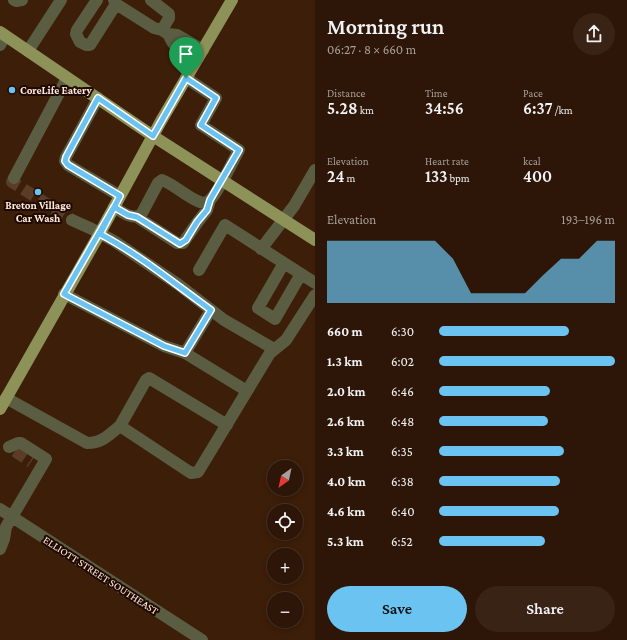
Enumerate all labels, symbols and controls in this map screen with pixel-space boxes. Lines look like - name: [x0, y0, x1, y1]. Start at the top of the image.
- button: share: [573, 13, 615, 55]
- text: Morning run: [327, 14, 444, 39]
- pin: [169, 37, 203, 78]
- text: 06:27 · 8 × 660 m: [327, 42, 416, 57]
- icon: arrive: [175, 43, 197, 65]
- place label: CoreLife Eatery: [20, 84, 92, 96]
- marker: CoreLife Eatery: [7, 85, 17, 95]
- text: Distance: [327, 87, 365, 99]
- text: Time: [425, 87, 448, 99]
- text: Pace: [523, 87, 543, 99]
- text: 5.28: [327, 99, 358, 118]
- text: 34:56: [425, 99, 464, 118]
- text: 6:37: [523, 99, 553, 118]
- text: km: [358, 104, 374, 116]
- text: /km: [553, 104, 573, 116]
- text: Elevation: [327, 155, 369, 167]
- text: Heart rate: [425, 155, 469, 167]
- text: kcal: [523, 155, 541, 167]
- text: 24: [327, 167, 344, 186]
- text: 133: [425, 167, 447, 186]
- text: 400: [523, 167, 552, 186]
- text: m: [344, 172, 355, 184]
- text: bpm: [447, 172, 470, 184]
- marker: Breton Village Car Wash: [33, 187, 43, 197]
- place label: Breton Village Car Wash: [5, 199, 71, 224]
- text: Elevation: [327, 212, 376, 227]
- text: 193–196 m: [561, 212, 615, 227]
- text: 660 m: [327, 324, 363, 339]
- text: 6:30: [391, 324, 414, 339]
- text: 1.3 km: [327, 354, 362, 369]
- text: 6:02: [391, 354, 414, 369]
- text: 2.0 km: [327, 384, 365, 399]
- text: 6:46: [391, 384, 414, 399]
- text: 2.6 km: [327, 414, 365, 429]
- text: 6:48: [391, 414, 414, 429]
- text: 3.3 km: [327, 444, 364, 459]
- text: 6:35: [391, 444, 413, 459]
- north arrow: [267, 460, 303, 496]
- map controls: [267, 460, 303, 628]
- text: 4.0 km: [327, 474, 366, 489]
- text: 6:38: [391, 474, 414, 489]
- button: locate: [267, 504, 303, 540]
- text: 4.6 km: [327, 504, 365, 519]
- text: 6:40: [391, 504, 415, 519]
- street label: ELLIOTT STREET SOUTHEAST: [41, 533, 161, 617]
- text: 5.3 km: [327, 534, 364, 549]
- text: 6:52: [391, 534, 413, 549]
- button: +: [267, 548, 303, 584]
- button: Save: [327, 586, 467, 632]
- button: Share: [475, 586, 615, 632]
- button: −: [267, 592, 303, 628]

